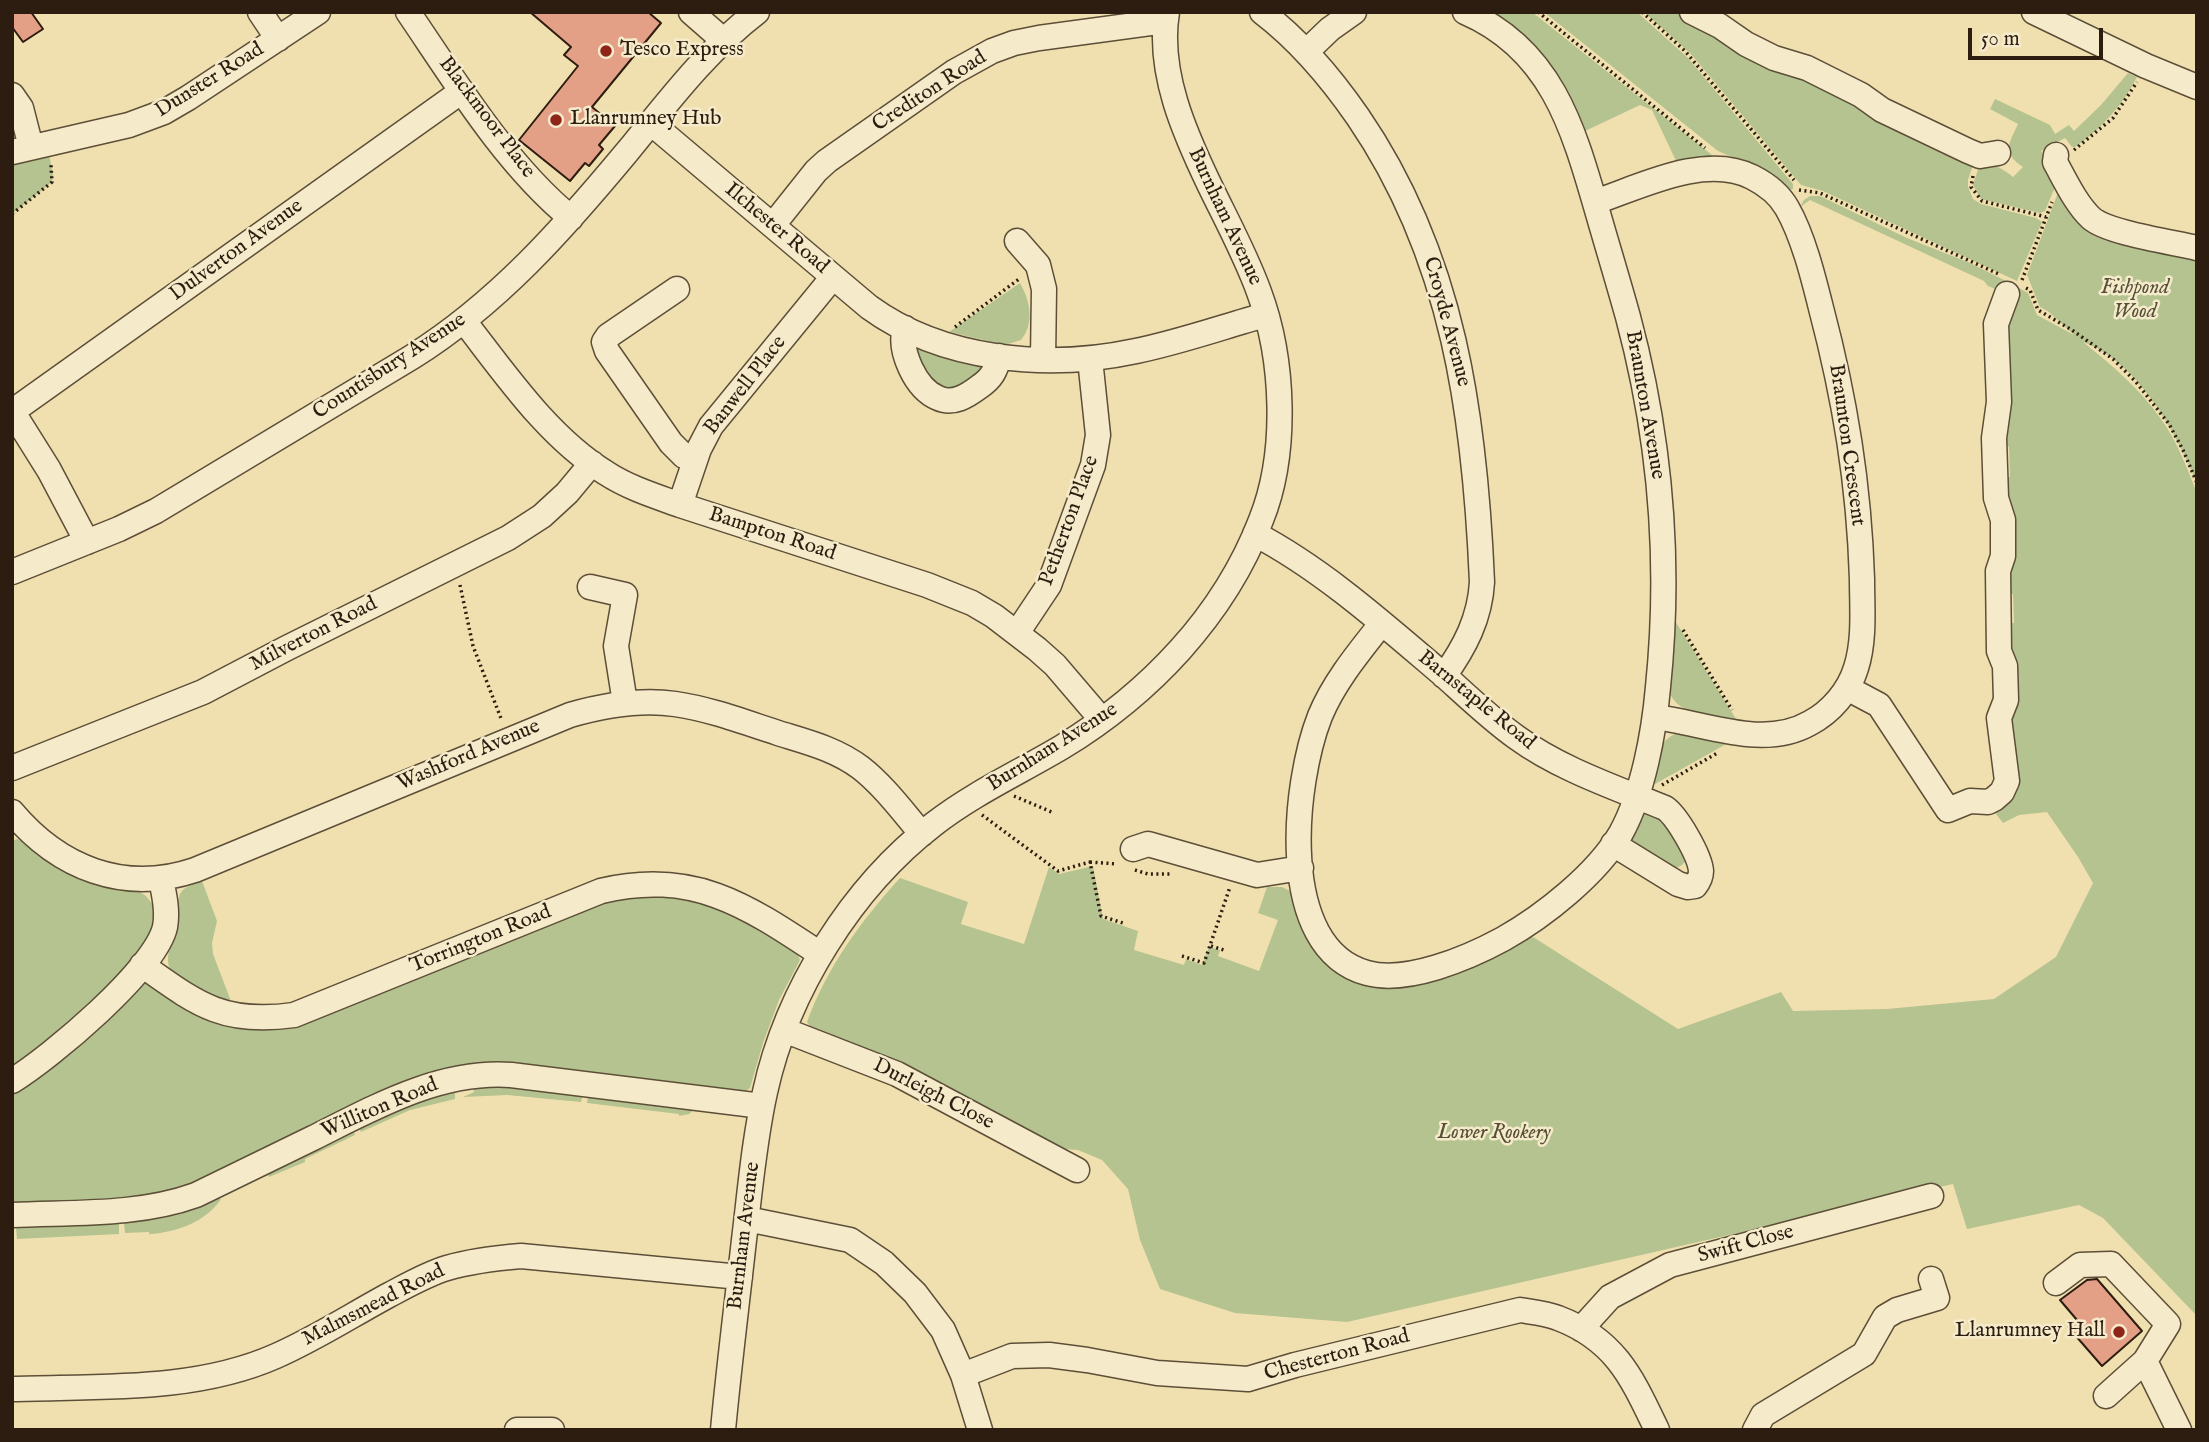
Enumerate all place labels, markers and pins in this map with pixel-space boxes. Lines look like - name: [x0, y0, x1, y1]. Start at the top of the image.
- place label: Tesco Express: [620, 38, 744, 64]
- marker: Tesco Express: [598, 43, 614, 59]
- place label: Llanrumney Hub: [570, 107, 721, 133]
- marker: Llanrumney Hub: [548, 112, 564, 128]
- place label: Llanrumney Hall: [1955, 1319, 2105, 1345]
- marker: Llanrumney Hall: [2111, 1324, 2127, 1340]

